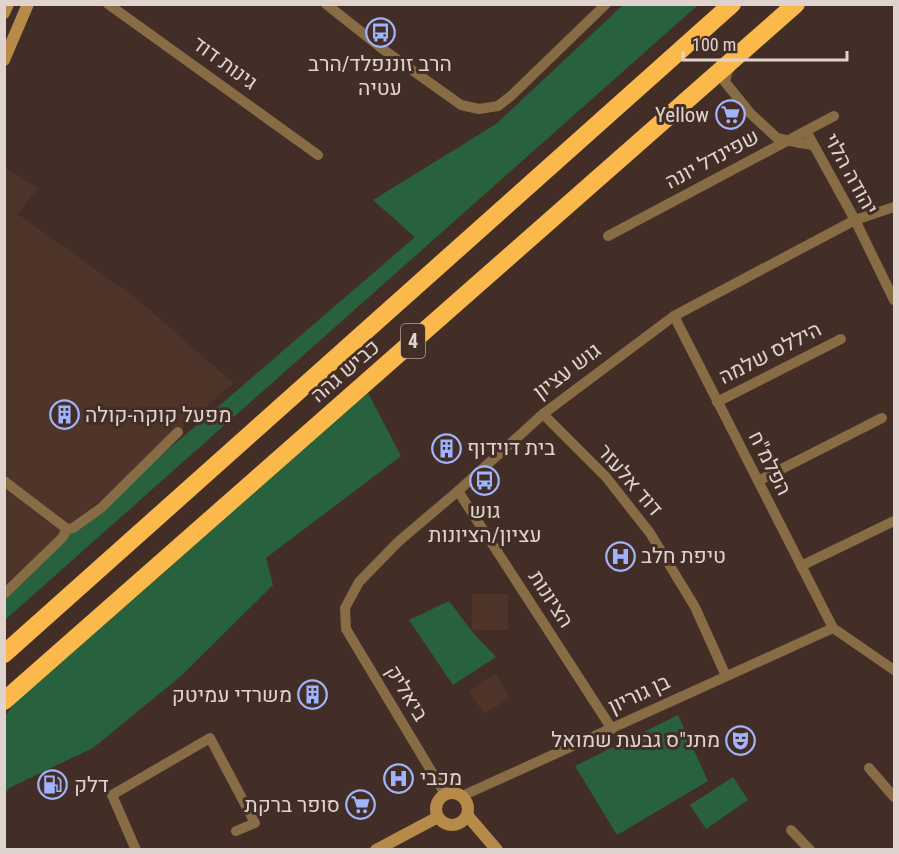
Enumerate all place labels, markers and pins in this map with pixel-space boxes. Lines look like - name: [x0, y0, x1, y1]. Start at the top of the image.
- bus stop icon: הרב זוננפלד/הרב עטיה: [364, 17, 396, 49]
- place label: הרב זוננפלד/הרב עטיה: [308, 52, 452, 100]
- supermarket icon: Yellow: [714, 99, 746, 131]
- place label: Yellow: [655, 103, 709, 127]
- building icon: מפעל קוקה-קולה: [48, 399, 80, 431]
- place label: מפעל קוקה-קולה: [85, 403, 231, 427]
- building icon: בית דוידוף: [430, 432, 462, 464]
- place label: בית דוידוף: [467, 436, 555, 460]
- bus stop icon: גוש עציון/הציונות: [469, 464, 501, 496]
- place label: גוש עציון/הציונות: [428, 499, 542, 547]
- hospital icon: טיפת חלב: [604, 540, 636, 572]
- place label: טיפת חלב: [641, 544, 726, 568]
- building icon: משרדי עמיטק: [297, 679, 329, 711]
- place label: משרדי עמיטק: [172, 683, 292, 707]
- theatre icon: מתנ"ס גבעת שמואל: [725, 724, 757, 756]
- place label: מתנ"ס גבעת שמואל: [551, 728, 720, 752]
- hospital icon: מכבי: [383, 762, 415, 794]
- place label: מכבי: [420, 766, 462, 790]
- fuel station icon: דלק: [37, 769, 69, 801]
- place label: דלק: [74, 773, 109, 797]
- supermarket icon: סופר ברקת: [345, 789, 377, 821]
- place label: סופר ברקת: [245, 793, 340, 817]

